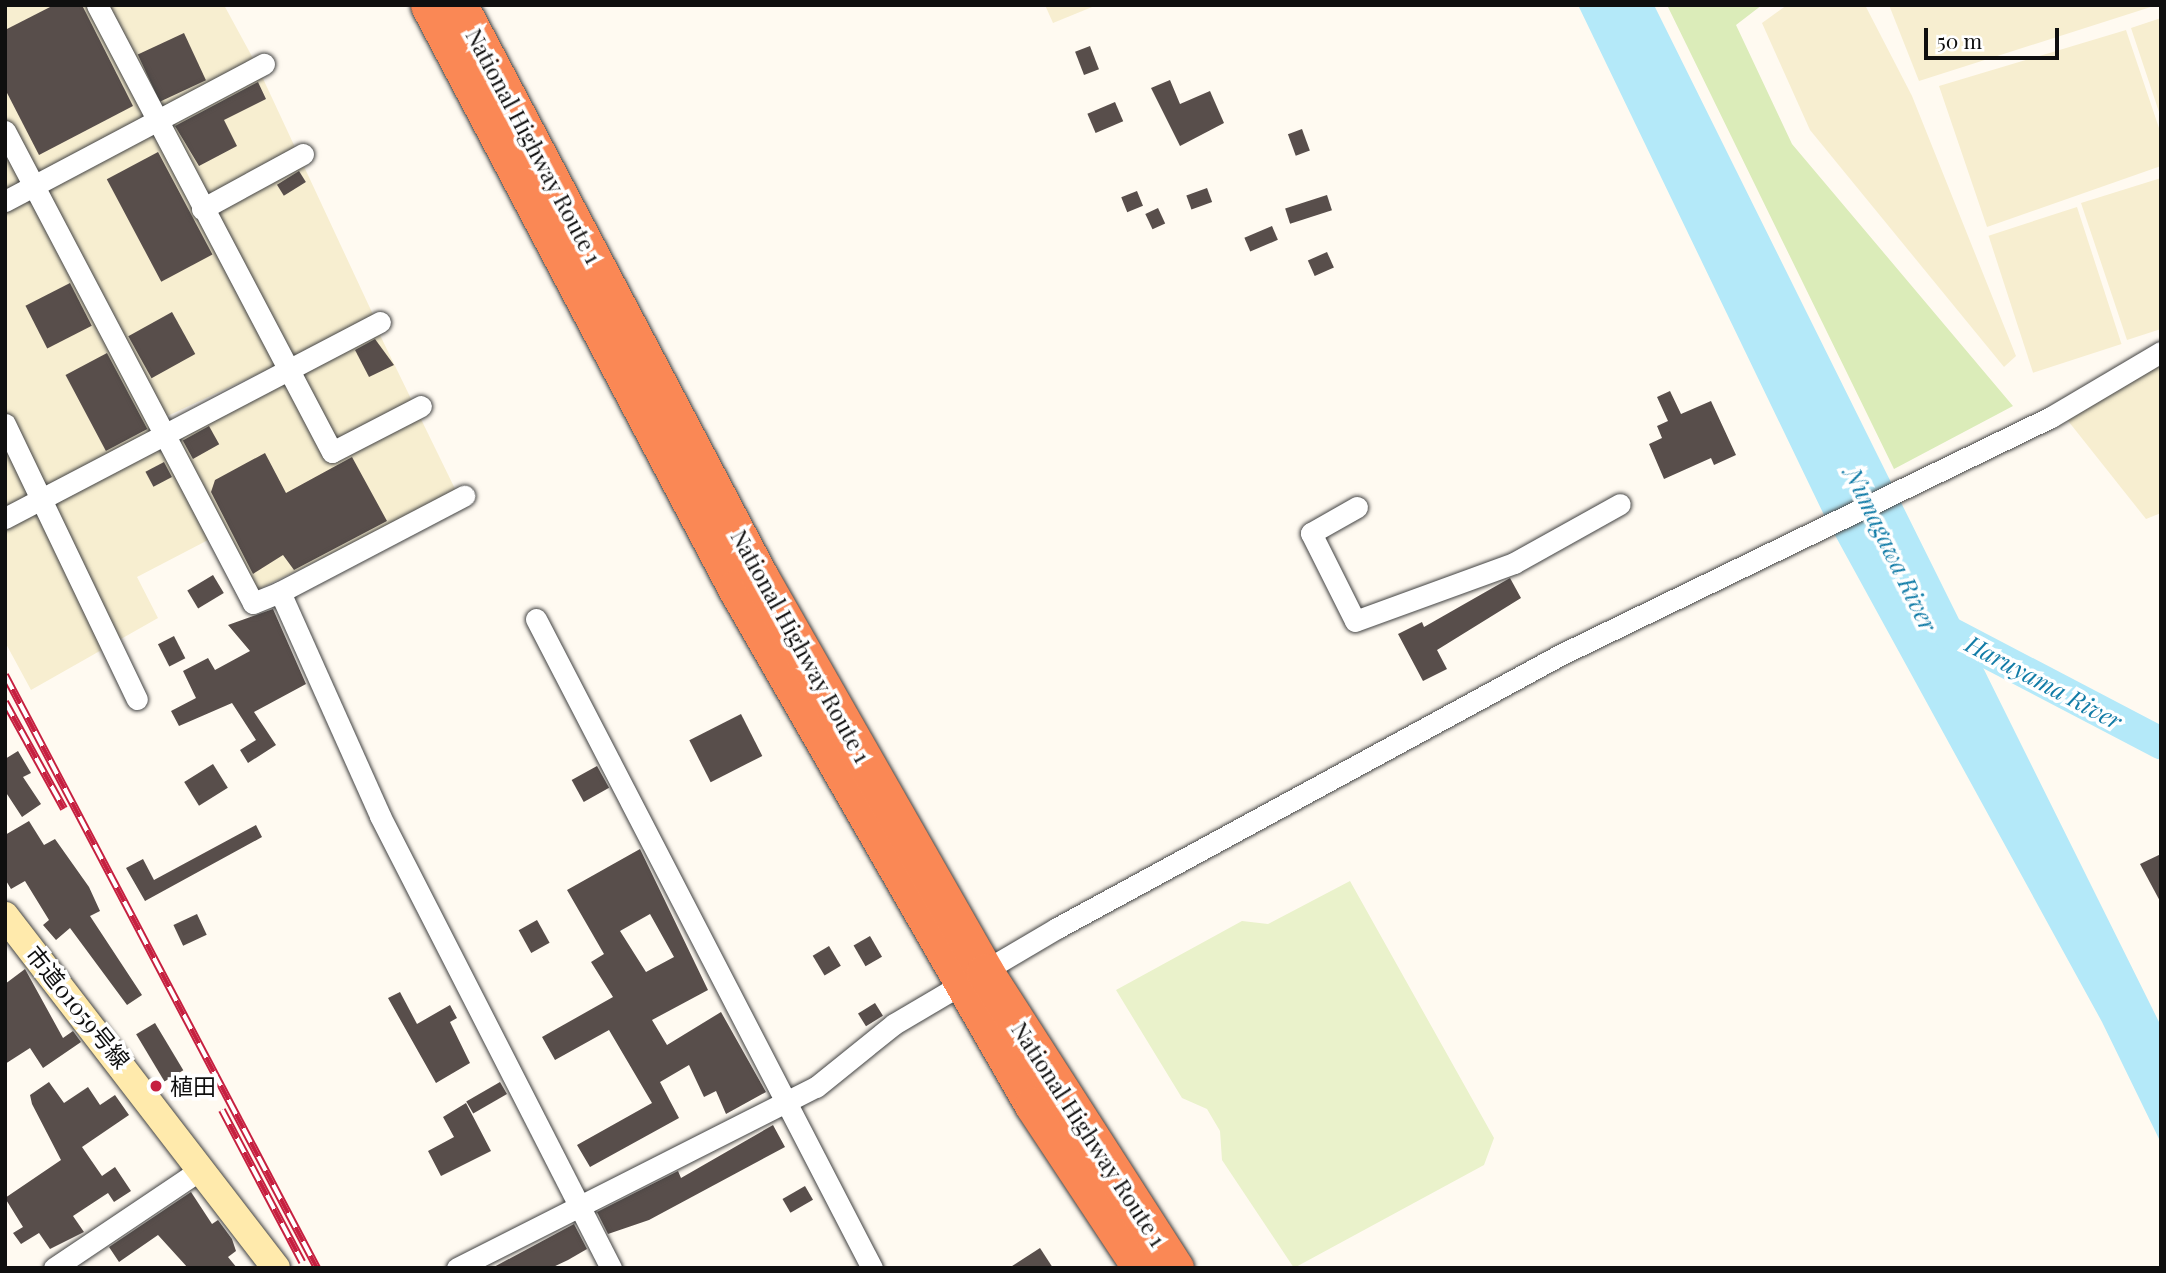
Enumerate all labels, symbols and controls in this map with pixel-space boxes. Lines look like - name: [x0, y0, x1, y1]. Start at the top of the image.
- scale bar: [1928, 14, 2063, 58]
- street label: National Highway Route 1: [460, 23, 608, 269]
- text: 50 m: [1937, 26, 1982, 54]
- water label: Numagawa River: [1839, 462, 1943, 636]
- street label: National Highway Route 1: [725, 524, 877, 768]
- water label: Haruyama River: [1961, 629, 2127, 735]
- street label: 市道01059号線: [20, 940, 136, 1074]
- street label: National Highway Route 1: [1006, 1016, 1172, 1252]
- place label: 植田: [170, 1072, 216, 1100]
- marker: 植田: [148, 1078, 164, 1094]

